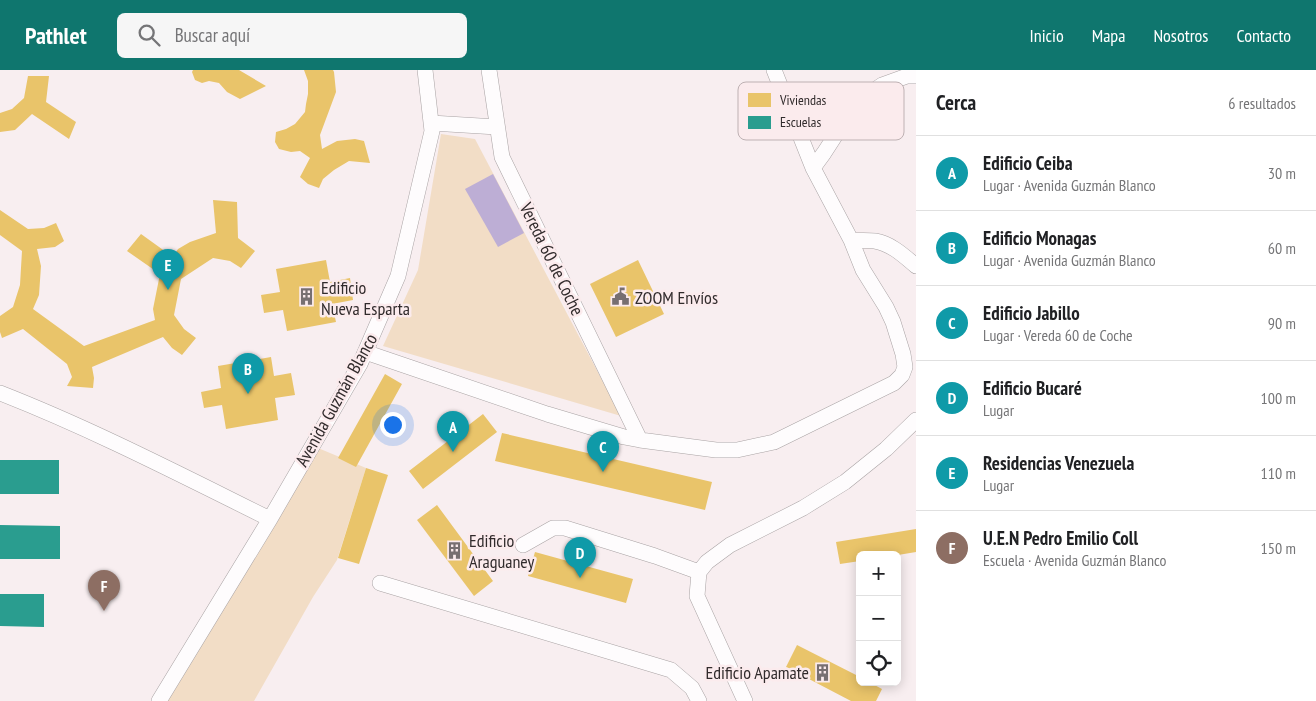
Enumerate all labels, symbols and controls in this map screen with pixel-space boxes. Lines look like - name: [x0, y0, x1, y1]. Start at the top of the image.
- search box: [117, 13, 467, 58]
- text: Pathlet: [25, 20, 87, 51]
- icon: search: [135, 21, 163, 49]
- text: Buscar aquí: [175, 23, 250, 47]
- text: Inicio: [1030, 24, 1064, 47]
- text: Mapa: [1092, 24, 1125, 47]
- text: Nosotros: [1153, 24, 1208, 47]
- text: Contacto: [1236, 24, 1291, 47]
- legend: [738, 82, 904, 140]
- text: Cerca: [936, 89, 976, 116]
- text: Viviendas: [779, 91, 827, 109]
- text: 6 resultados: [1228, 93, 1296, 113]
- text: Escuelas: [780, 113, 821, 131]
- text: Edificio Ceiba: [983, 151, 1073, 175]
- text: A: [948, 163, 956, 183]
- text: 30 m: [1268, 163, 1296, 183]
- text: Lugar · Avenida Guzmán Blanco: [983, 175, 1156, 195]
- street label: Vereda 60 de Coche: [514, 198, 589, 319]
- text: Edificio Monagas: [983, 226, 1096, 250]
- text: B: [948, 238, 956, 258]
- text: 60 m: [1268, 238, 1296, 258]
- pin: E: [152, 249, 184, 290]
- text: Lugar · Avenida Guzmán Blanco: [983, 250, 1156, 270]
- place label: Edificio Nueva Esparta: [321, 276, 410, 320]
- place label: ZOOM Envíos: [635, 286, 718, 309]
- building icon: Edificio Nueva Esparta: [297, 287, 317, 307]
- public building icon: ZOOM Envíos: [611, 287, 631, 307]
- text: Edificio Jabillo: [983, 301, 1080, 325]
- text: C: [948, 313, 956, 333]
- text: 90 m: [1268, 313, 1296, 333]
- text: Lugar · Vereda 60 de Coche: [983, 325, 1133, 345]
- street label: Avenida Guzmán Blanco: [290, 329, 382, 470]
- pin: B: [232, 353, 264, 394]
- text: Edificio Bucaré: [983, 376, 1082, 400]
- text: D: [948, 388, 956, 408]
- text: 100 m: [1261, 388, 1296, 408]
- text: Lugar: [983, 400, 1014, 420]
- pin: A: [437, 411, 469, 452]
- your location: [380, 412, 406, 438]
- pin: C: [587, 431, 619, 472]
- text: Residencias Venezuela: [983, 451, 1134, 475]
- text: E: [949, 463, 955, 483]
- text: 110 m: [1261, 463, 1296, 483]
- text: Lugar: [983, 475, 1014, 495]
- text: U.E.N Pedro Emilio Coll: [983, 526, 1138, 550]
- place label: Edificio Araguaney: [469, 529, 534, 573]
- pin: D: [564, 537, 596, 578]
- text: F: [949, 538, 955, 558]
- text: 150 m: [1261, 538, 1296, 558]
- building icon: Edificio Araguaney: [445, 540, 465, 560]
- text: Escuela · Avenida Guzmán Blanco: [983, 550, 1166, 570]
- map controls: [856, 551, 901, 686]
- button: +: [856, 551, 901, 596]
- pin: F: [88, 570, 120, 611]
- button: −: [856, 596, 901, 641]
- button: locate: [856, 641, 901, 686]
- place label: Edificio Apamate: [706, 661, 809, 684]
- building icon: Edificio Apamate: [813, 662, 833, 682]

